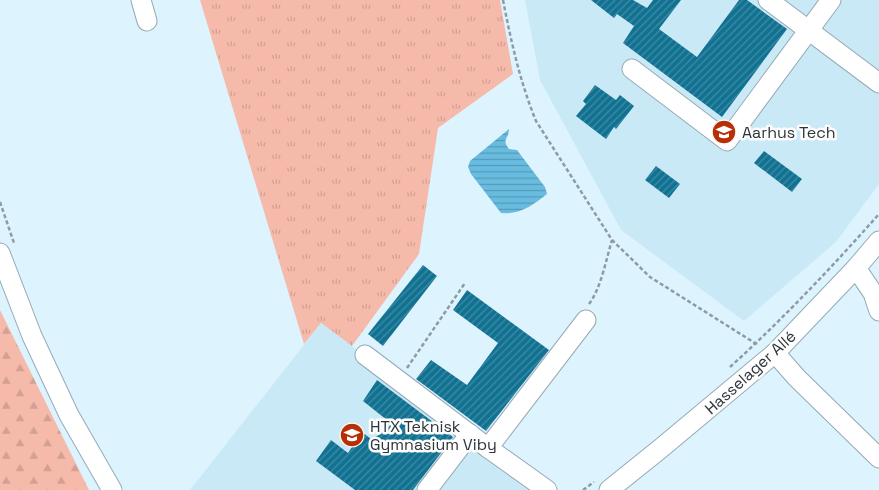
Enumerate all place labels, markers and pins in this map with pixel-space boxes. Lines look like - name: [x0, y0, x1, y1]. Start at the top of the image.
- school or university icon: Aarhus Tech: [711, 119, 737, 145]
- place label: Aarhus Tech: [742, 122, 836, 143]
- place label: HTX Teknisk Gymnasium Viby: [370, 416, 497, 455]
- school or university icon: HTX Teknisk Gymnasium Viby: [339, 422, 365, 448]

